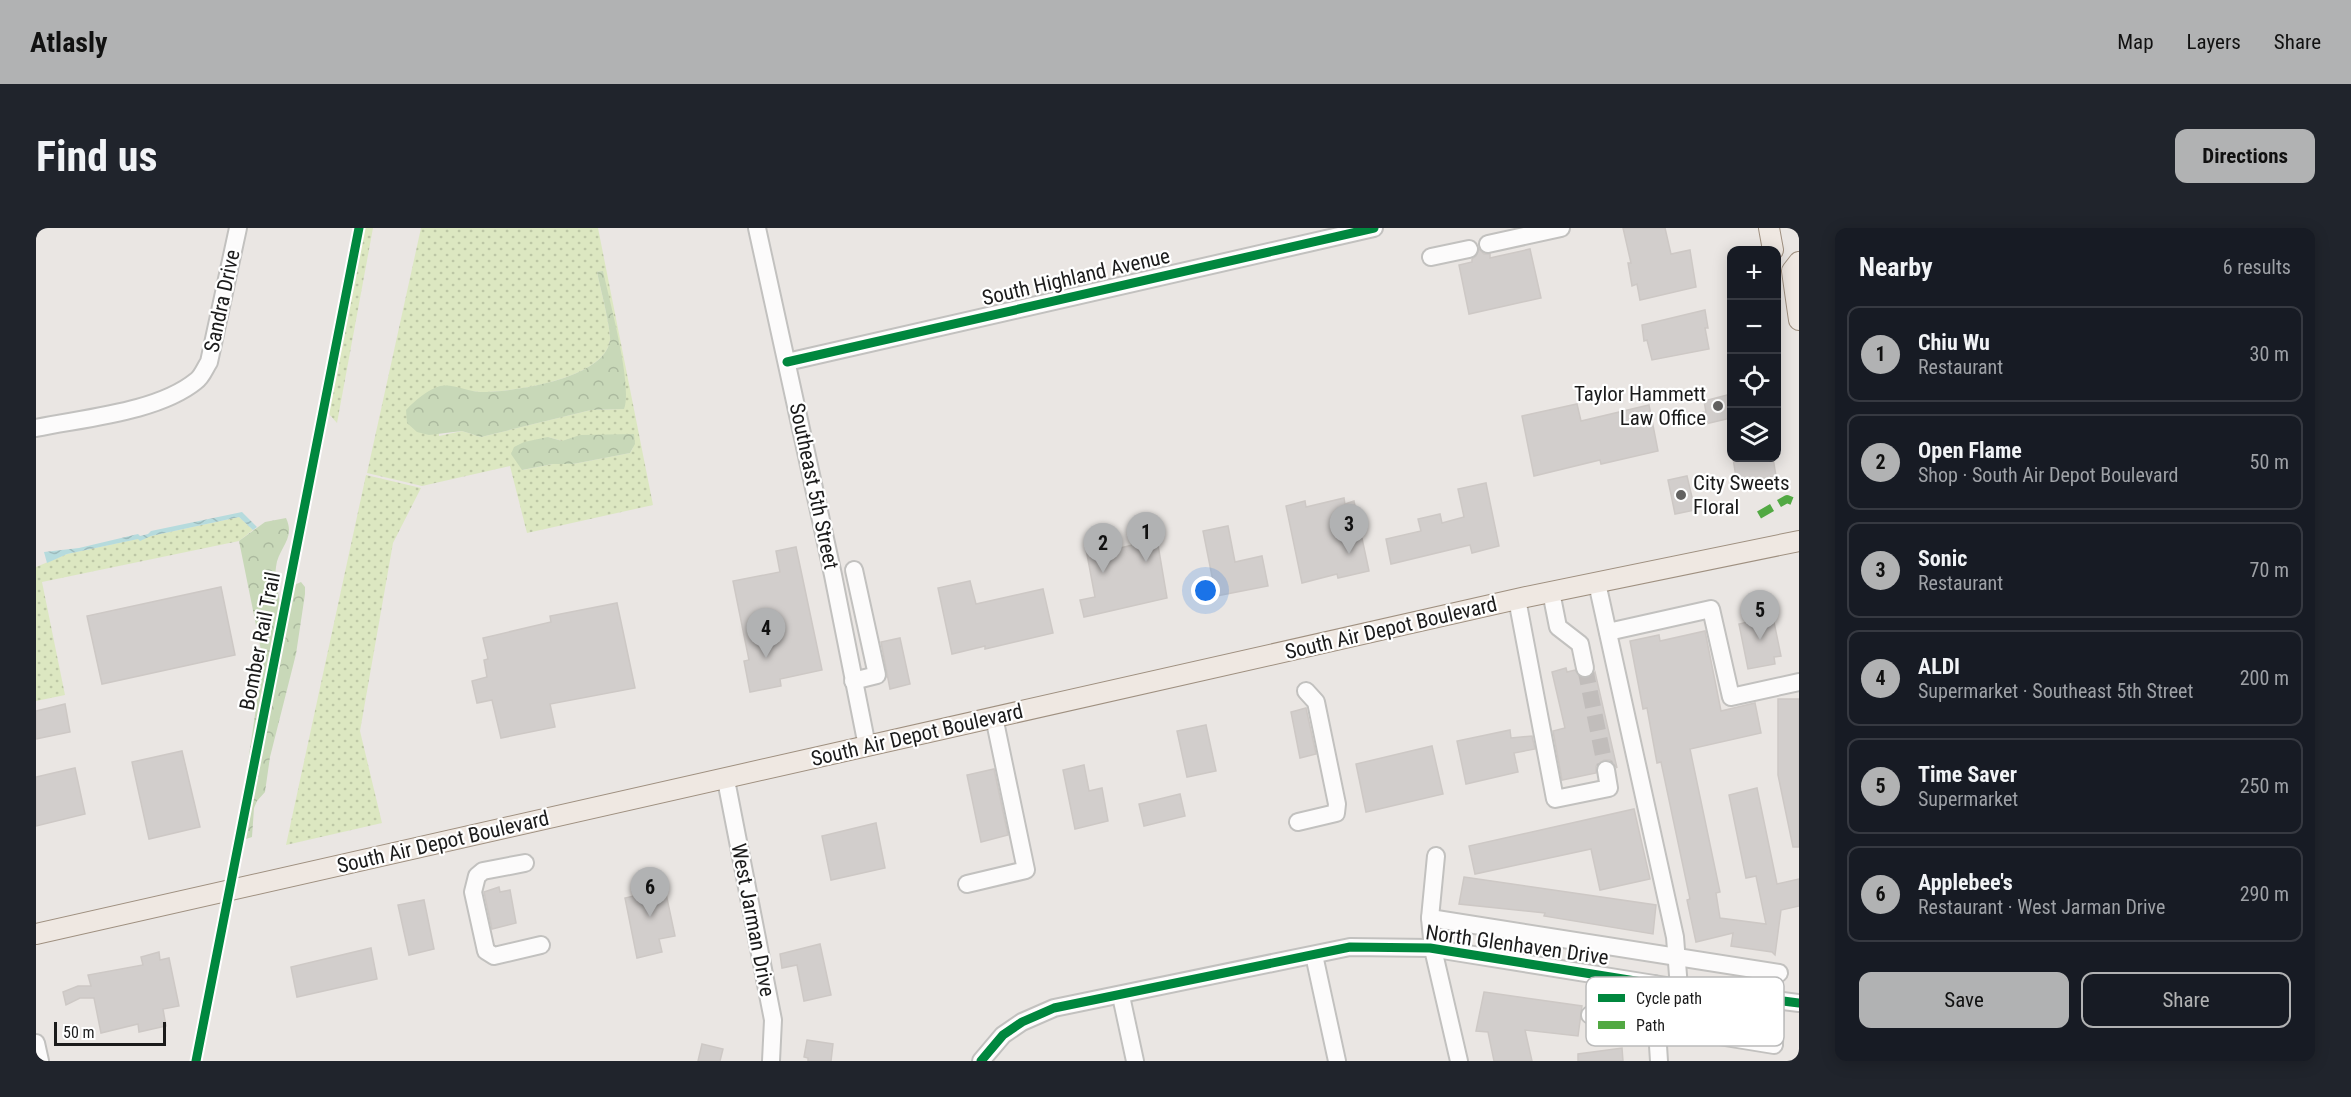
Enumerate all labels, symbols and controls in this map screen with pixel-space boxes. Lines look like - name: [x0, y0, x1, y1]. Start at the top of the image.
- text: Atlasly: [30, 26, 108, 59]
- text: Map: [2117, 30, 2154, 54]
- text: Layers: [2187, 30, 2241, 54]
- text: Share: [2274, 30, 2321, 54]
- button: Directions: [2175, 129, 2315, 183]
- text: Find us: [36, 132, 157, 181]
- street label: South Highland Avenue: [980, 244, 1172, 310]
- map controls: [1727, 246, 1781, 462]
- button: +: [1727, 246, 1781, 300]
- street label: Sandra Drive: [199, 247, 245, 355]
- text: Nearby: [1859, 252, 1933, 282]
- text: 6 results: [2223, 255, 2291, 279]
- button: −: [1727, 300, 1781, 354]
- text: Chiu Wu: [1918, 330, 1990, 355]
- text: 1: [1875, 342, 1886, 366]
- text: 30 m: [2250, 342, 2289, 366]
- button: locate: [1727, 354, 1781, 408]
- text: Restaurant: [1918, 355, 2003, 379]
- place label: Taylor Hammett Law Office: [1574, 382, 1706, 430]
- marker: Taylor Hammett Law Office: [1711, 399, 1725, 413]
- street label: Southeast 5th Street: [785, 401, 843, 571]
- button: layers: [1727, 408, 1781, 462]
- text: Open Flame: [1918, 438, 2022, 463]
- text: 2: [1875, 450, 1886, 474]
- text: 50 m: [2250, 450, 2289, 474]
- text: Shop · South Air Depot Boulevard: [1918, 463, 2179, 487]
- place label: City Sweets Floral: [1693, 471, 1790, 519]
- marker: City Sweets Floral: [1674, 488, 1688, 502]
- pin: 3: [1330, 504, 1368, 554]
- pin: 1: [1126, 512, 1166, 562]
- pin: 2: [1084, 524, 1122, 573]
- text: Sonic: [1918, 546, 1967, 571]
- text: 3: [1875, 558, 1886, 582]
- text: 70 m: [2250, 558, 2289, 582]
- street label: Bomber Rail Trail: [235, 570, 285, 712]
- text: Restaurant: [1918, 571, 2003, 595]
- your location: [1191, 576, 1220, 605]
- pin: 5: [1740, 590, 1780, 640]
- street label: South Air Depot Boulevard: [1283, 592, 1499, 664]
- pin: 4: [746, 608, 786, 658]
- text: ALDI: [1918, 654, 1960, 679]
- text: 4: [1875, 666, 1886, 690]
- text: 200 m: [2240, 666, 2289, 690]
- text: Supermarket · Southeast 5th Street: [1918, 679, 2193, 703]
- street label: South Air Depot Boulevard: [809, 699, 1025, 771]
- text: Time Saver: [1918, 762, 2017, 787]
- text: 5: [1875, 774, 1886, 798]
- text: 250 m: [2240, 774, 2289, 798]
- text: Supermarket: [1918, 787, 2018, 811]
- street label: South Air Depot Boulevard: [335, 806, 551, 878]
- street label: West Jarman Drive: [726, 841, 780, 999]
- pin: 6: [630, 868, 670, 917]
- text: Applebee's: [1918, 870, 2013, 895]
- text: 6: [1875, 882, 1886, 906]
- text: 290 m: [2240, 882, 2289, 906]
- text: Restaurant · West Jarman Drive: [1918, 895, 2165, 919]
- street label: North Glenhaven Drive: [1424, 920, 1610, 970]
- button: Save: [1859, 972, 2069, 1028]
- button: Share: [2081, 972, 2291, 1028]
- legend: [1586, 977, 1784, 1046]
- text: Cycle path: [1636, 989, 1702, 1008]
- text: Path: [1636, 1016, 1665, 1035]
- scale bar: [54, 1019, 166, 1046]
- text: 50 m: [63, 1023, 95, 1042]

